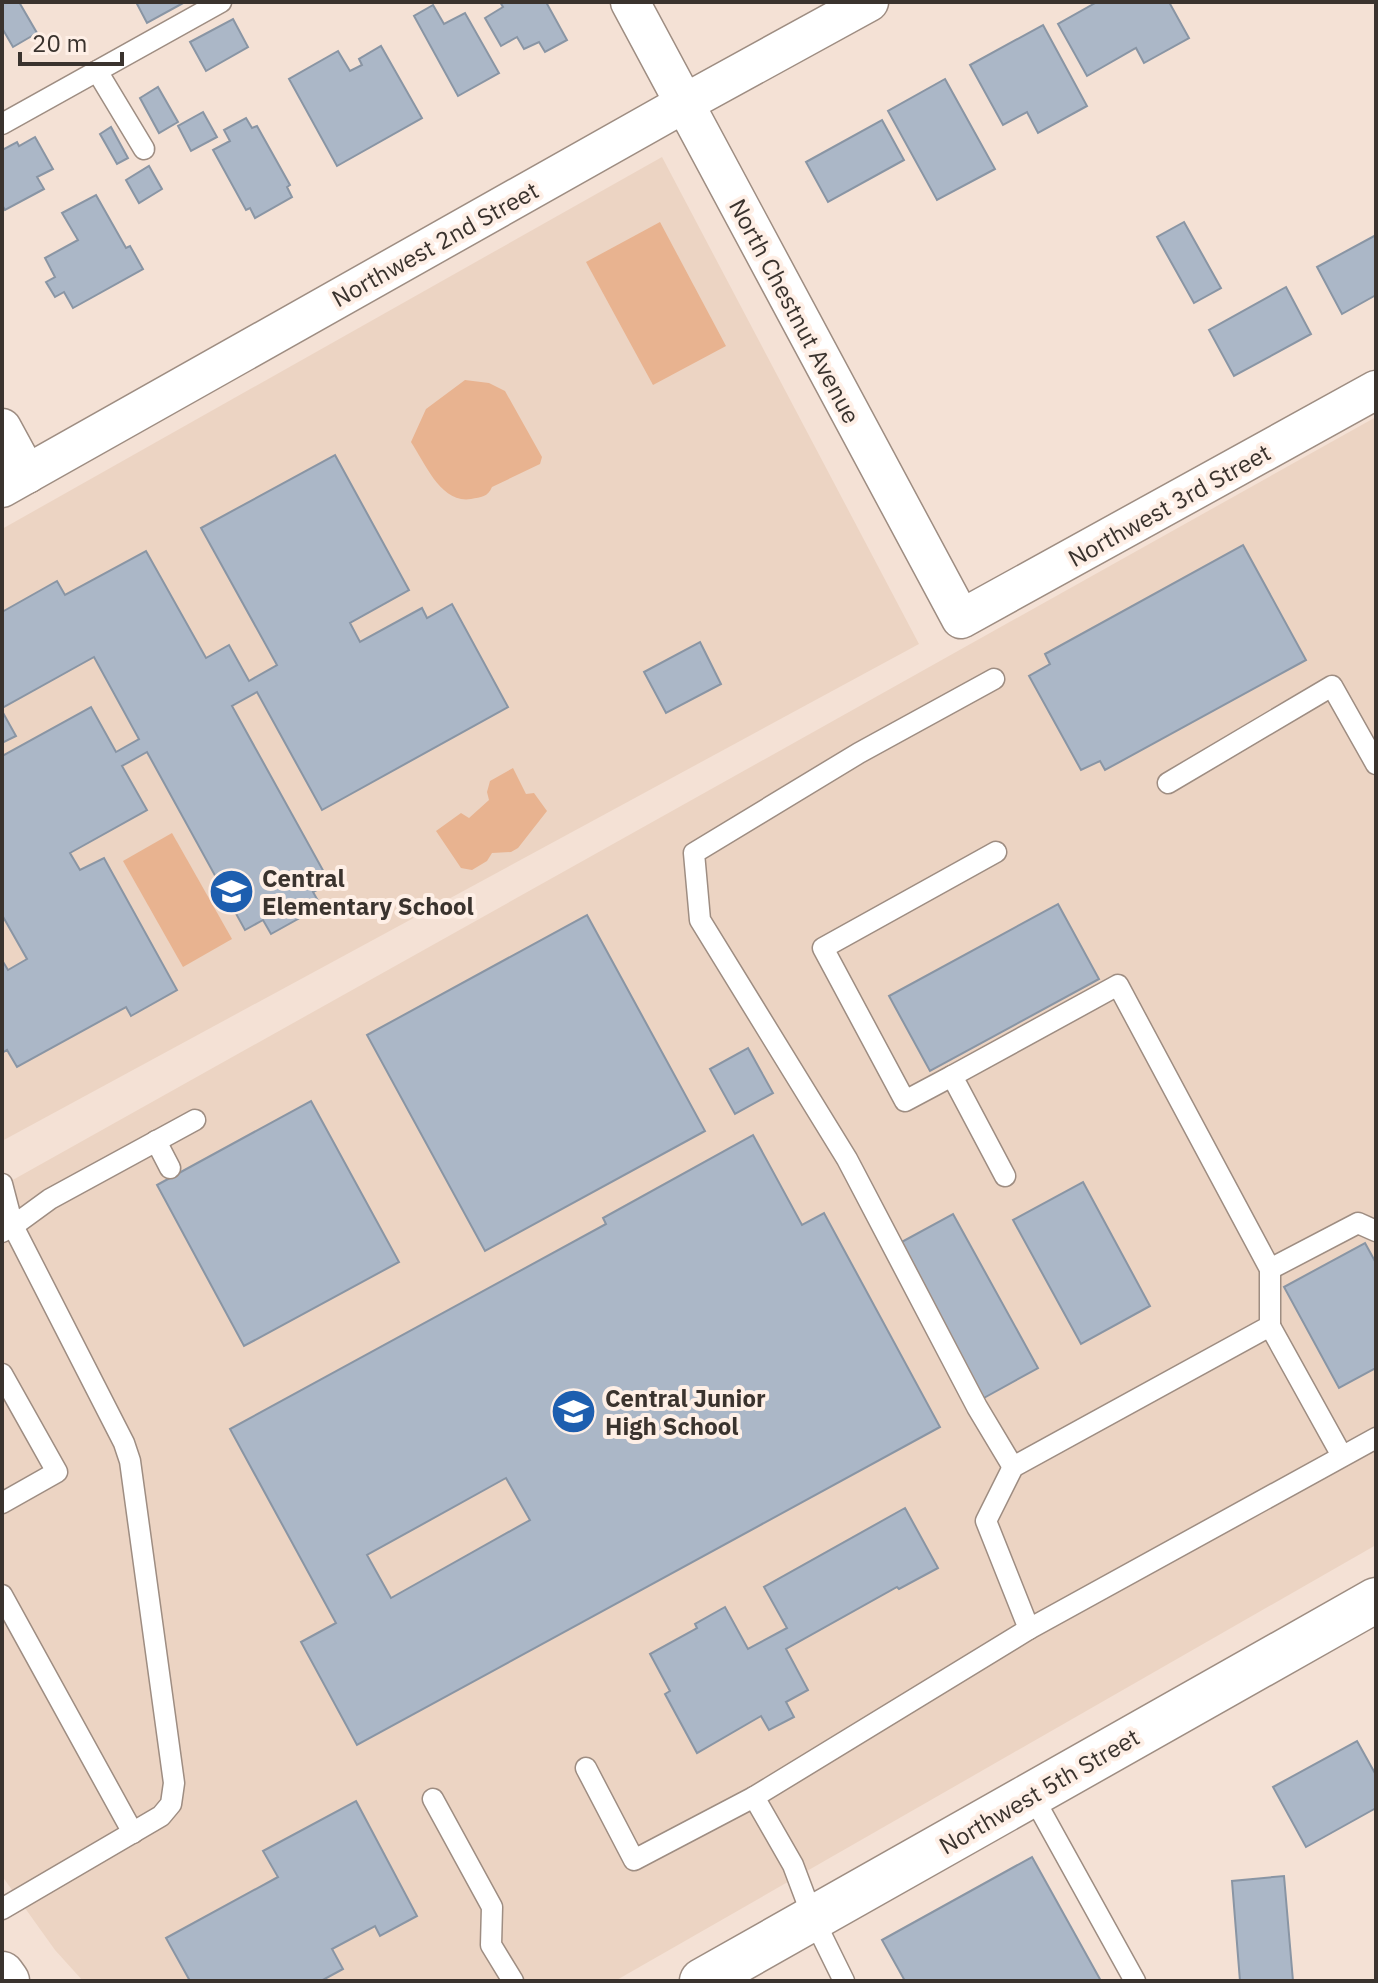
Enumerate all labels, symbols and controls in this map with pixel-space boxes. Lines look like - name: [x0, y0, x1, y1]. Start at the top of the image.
- scale bar: [20, 16, 122, 66]
- text: 20 m: [32, 27, 87, 59]
- street label: Northwest 2nd Street: [326, 174, 544, 314]
- street label: North Chestnut Avenue: [722, 193, 868, 429]
- street label: Northwest 3rd Street: [1062, 436, 1276, 574]
- place label: Central Elementary School: [262, 862, 474, 922]
- school or university icon: Central Elementary School: [207, 868, 255, 916]
- place label: Central Junior High School: [605, 1382, 766, 1442]
- school or university icon: Central Junior High School: [550, 1388, 598, 1436]
- street label: Northwest 5th Street: [933, 1721, 1145, 1861]

